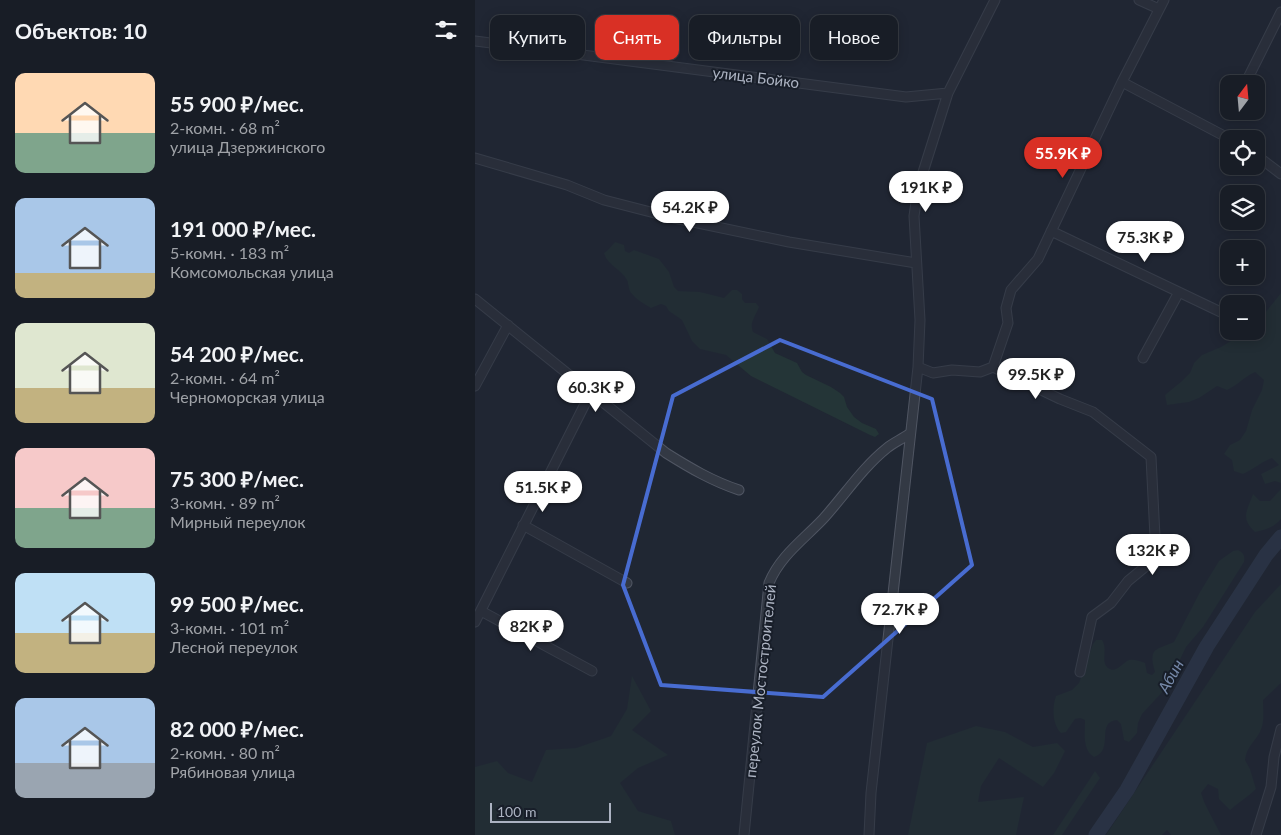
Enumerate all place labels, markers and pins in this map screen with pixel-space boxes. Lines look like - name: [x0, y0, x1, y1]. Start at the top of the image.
- pin: 55.9K ₽: [1017, 136, 1109, 179]
- pin: 191K ₽: [885, 170, 967, 213]
- pin: 54.2K ₽: [644, 190, 736, 233]
- pin: 75.3K ₽: [1099, 220, 1191, 263]
- pin: 99.5K ₽: [990, 358, 1082, 400]
- pin: 60.3K ₽: [550, 370, 642, 413]
- pin: 51.5K ₽: [497, 470, 589, 513]
- pin: 132K ₽: [1112, 534, 1194, 576]
- pin: 72.7K ₽: [854, 592, 946, 635]
- pin: 82K ₽: [496, 610, 566, 652]

